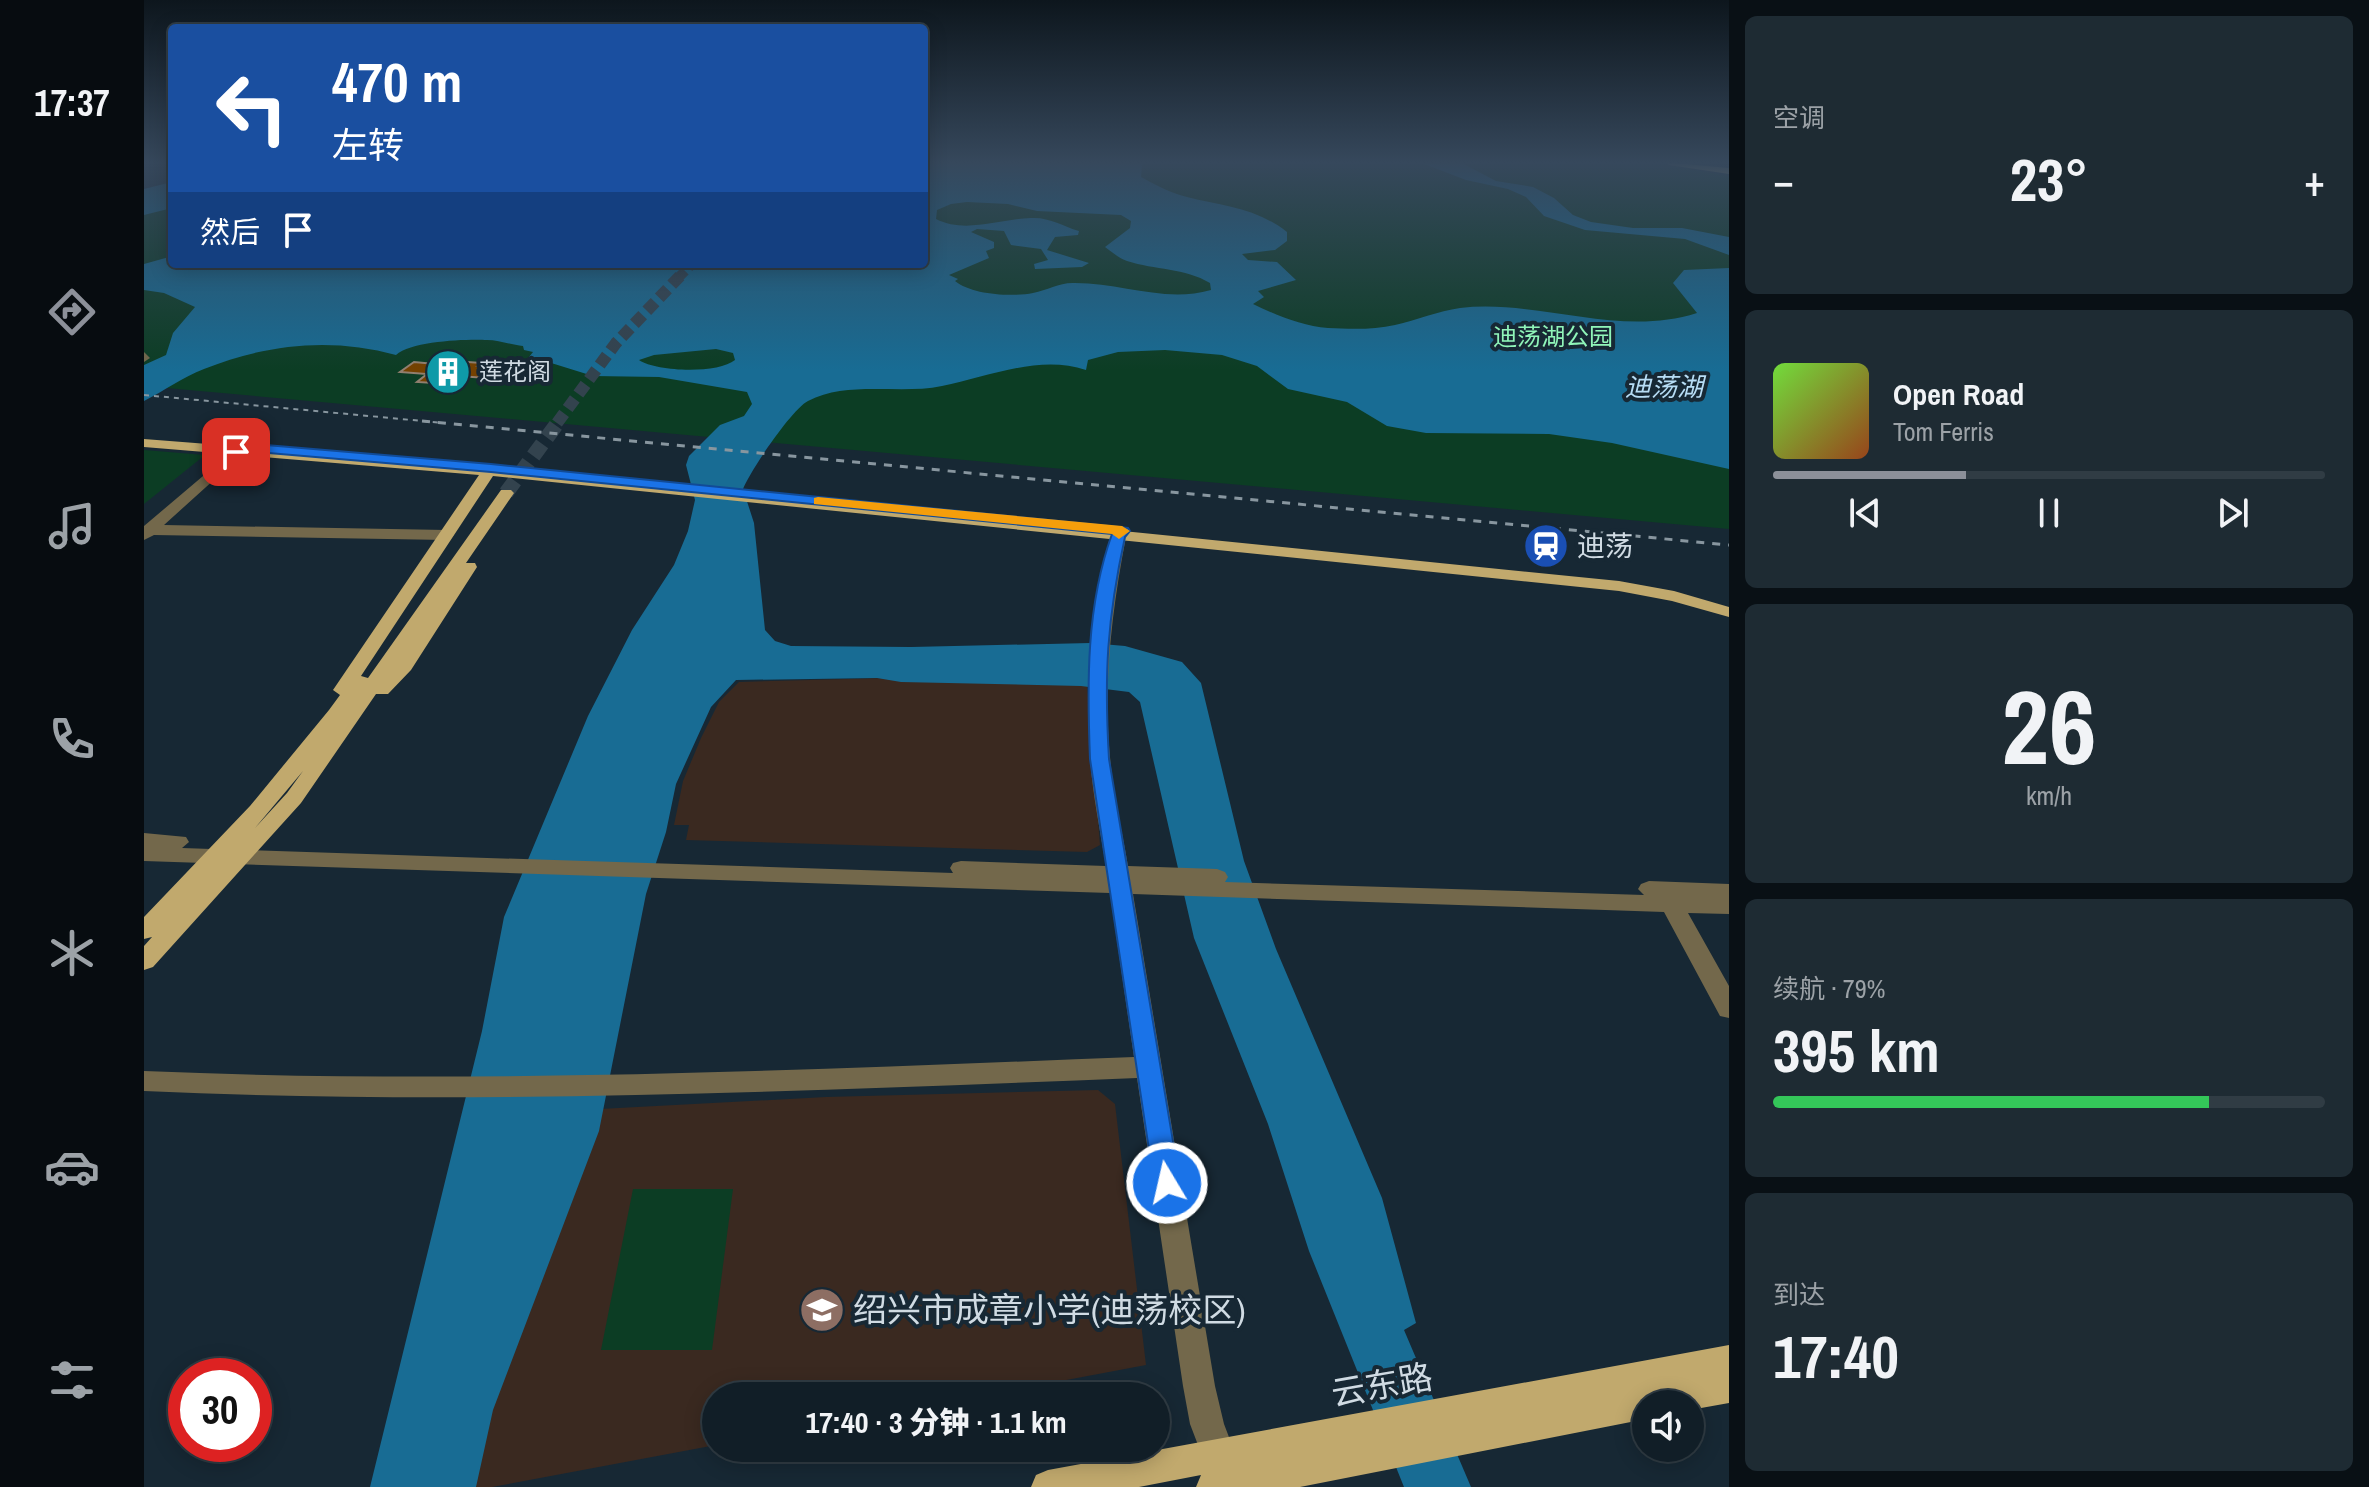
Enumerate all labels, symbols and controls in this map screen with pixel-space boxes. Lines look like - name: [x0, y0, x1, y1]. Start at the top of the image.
- text: 470 m: [332, 44, 462, 119]
- icon: left: [200, 56, 304, 160]
- text: 17:37: [34, 79, 110, 127]
- text: 空调: [1773, 100, 1825, 135]
- text: 左转: [332, 121, 404, 169]
- text: 23°: [2010, 139, 2088, 220]
- text: −: [1773, 150, 1794, 210]
- text: +: [2304, 150, 2325, 210]
- icon: arrive: [276, 208, 320, 252]
- text: 然后: [200, 212, 260, 252]
- icon: directions: [44, 284, 100, 340]
- park label: 迪荡湖公园: [1493, 320, 1613, 352]
- building icon: 莲花阁: [424, 348, 472, 396]
- place label: 莲花阁: [479, 355, 551, 387]
- water label: 迪荡湖: [1625, 369, 1707, 404]
- text: Open Road: [1893, 374, 2024, 414]
- text: Tom Ferris: [1893, 414, 1994, 449]
- pin: [202, 418, 270, 486]
- icon: arrive: [214, 430, 258, 474]
- icon: previous: [1843, 491, 1887, 535]
- icon: pause: [2027, 491, 2071, 535]
- icon: next: [2211, 491, 2255, 535]
- icon: music: [44, 498, 100, 554]
- station icon: 迪荡: [1522, 522, 1570, 570]
- place label: 迪荡: [1577, 527, 1633, 565]
- text: 26: [2002, 656, 2096, 796]
- icon: phone: [44, 711, 100, 767]
- text: km/h: [2026, 778, 2072, 813]
- icon: climate: [44, 925, 100, 981]
- text: 续航 · 79%: [1773, 971, 1885, 1006]
- text: 395 km: [1773, 1010, 1940, 1091]
- icon: car: [44, 1139, 100, 1195]
- position arrow: [1125, 1141, 1209, 1225]
- text: 到达: [1773, 1277, 1825, 1312]
- school or university icon: 绍兴市成章小学(迪荡校区): [798, 1286, 846, 1334]
- place label: 绍兴市成章小学(迪荡校区): [853, 1287, 1246, 1333]
- text: 17:40: [1773, 1316, 1899, 1397]
- icon: filters: [44, 1352, 100, 1408]
- street label: 云东路: [1328, 1353, 1436, 1417]
- speed limit sign: 30: [168, 1358, 272, 1462]
- map controls: [1632, 1390, 1704, 1462]
- button: sound: [1632, 1390, 1704, 1462]
- text: 17:40 · 3 分钟 · 1.1 km: [805, 1402, 1067, 1442]

